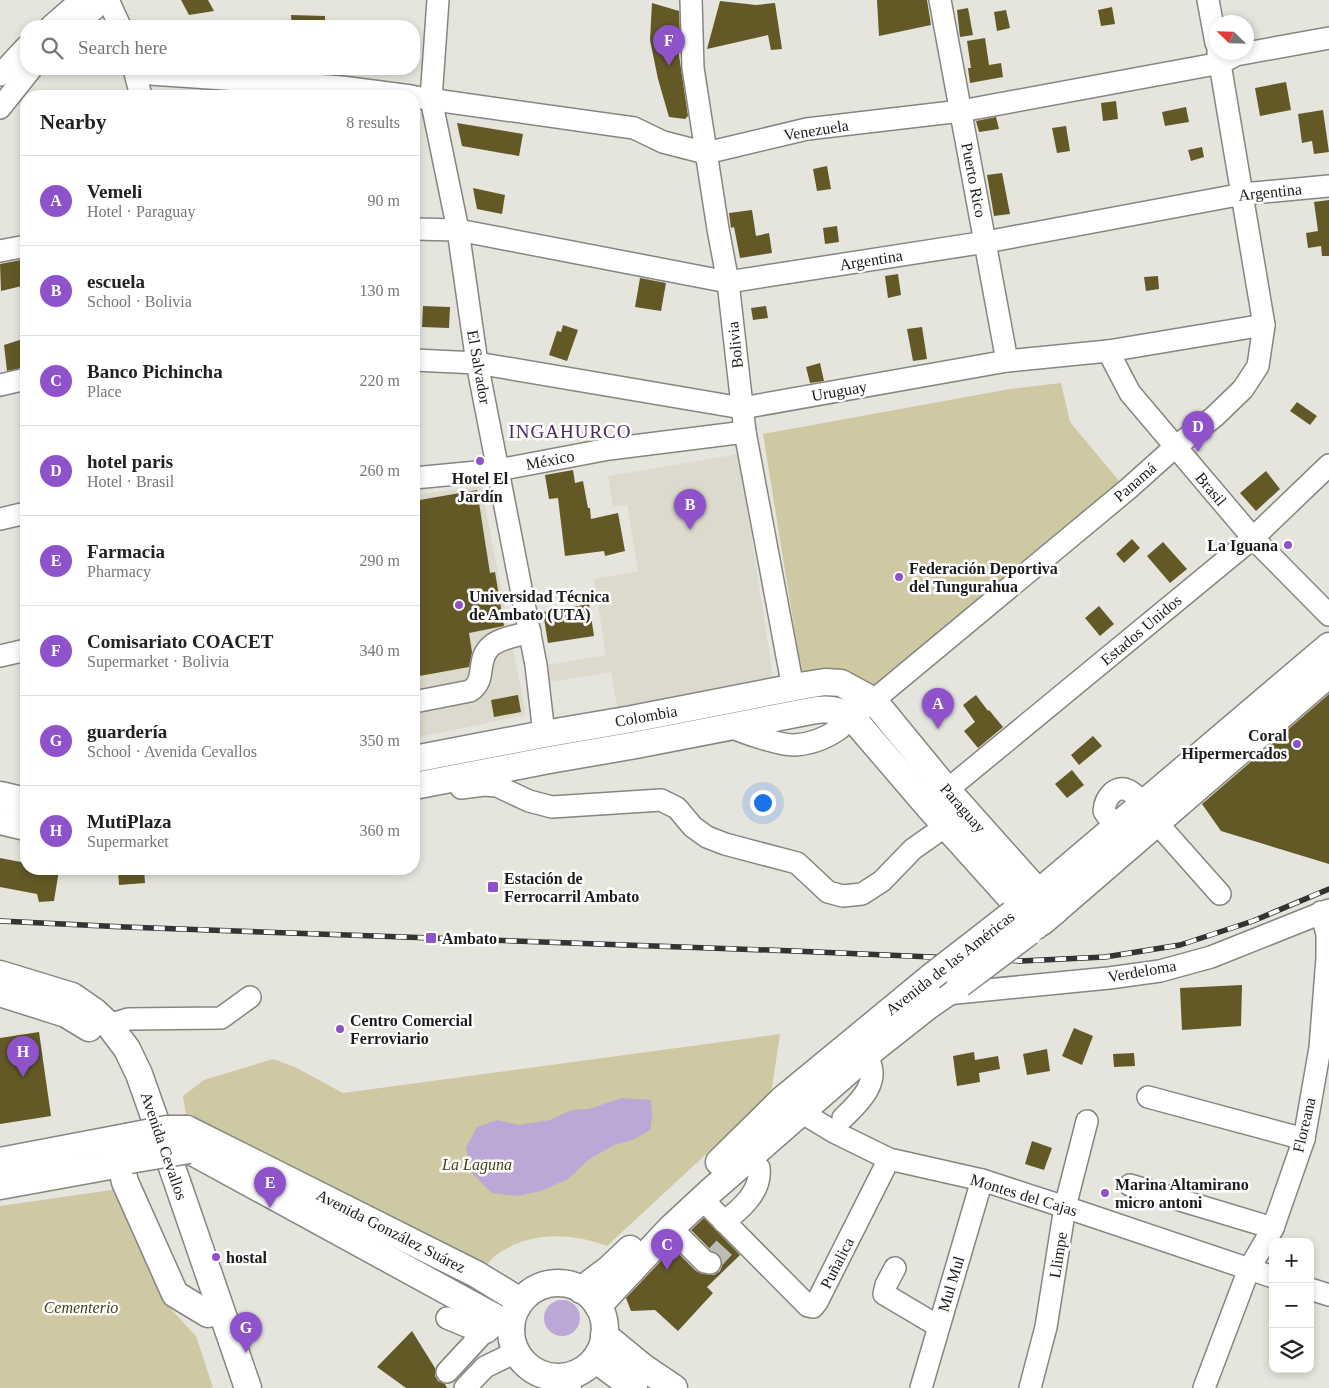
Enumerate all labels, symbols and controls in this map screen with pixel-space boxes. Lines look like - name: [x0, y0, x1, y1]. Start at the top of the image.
- north arrow: [1209, 15, 1254, 60]
- search box: [20, 20, 420, 75]
- pin: F: [653, 25, 685, 66]
- icon: search: [38, 34, 66, 62]
- text: Search here: [78, 37, 167, 58]
- text: Nearby: [40, 110, 107, 134]
- text: 8 results: [346, 114, 400, 131]
- street label: Venezuela: [782, 116, 850, 144]
- street label: Puerto Rico: [958, 141, 990, 219]
- street label: Argentina: [1237, 180, 1303, 205]
- text: Vemeli: [87, 181, 142, 202]
- text: A: [50, 192, 62, 209]
- text: 90 m: [368, 192, 400, 209]
- text: Hotel · Paraguay: [87, 203, 195, 220]
- street label: Argentina: [838, 247, 904, 274]
- text: escuela: [87, 271, 145, 292]
- text: B: [51, 282, 61, 299]
- text: 130 m: [360, 282, 400, 299]
- text: School · Bolivia: [87, 293, 192, 310]
- street label: Bolivia: [724, 321, 746, 369]
- street label: El Salvador: [464, 329, 494, 406]
- text: Banco Pichincha: [87, 361, 223, 382]
- text: C: [50, 372, 62, 389]
- text: 220 m: [360, 372, 400, 389]
- street label: Uruguay: [810, 378, 868, 405]
- text: Place: [87, 383, 122, 400]
- pin: D: [1182, 411, 1214, 452]
- district label: INGAHURCO: [509, 421, 632, 442]
- street label: México: [524, 447, 576, 473]
- text: hotel paris: [87, 451, 173, 472]
- marker: Hotel El Jardín: [474, 455, 486, 467]
- street label: Panamá: [1110, 459, 1160, 505]
- text: D: [50, 462, 62, 479]
- text: 260 m: [360, 462, 400, 479]
- street label: Brasil: [1192, 469, 1230, 510]
- place label: Hotel El Jardín: [452, 470, 509, 505]
- text: Hotel · Brasil: [87, 473, 174, 490]
- pin: B: [674, 489, 706, 530]
- place label: La Iguana: [1207, 537, 1278, 555]
- marker: La Iguana: [1282, 539, 1294, 551]
- text: Farmacia: [87, 541, 165, 562]
- text: E: [51, 552, 61, 569]
- text: 290 m: [360, 552, 400, 569]
- place label: Federación Deportiva del Tungurahua: [909, 560, 1058, 596]
- text: Pharmacy: [87, 563, 151, 580]
- marker: Federación Deportiva del Tungurahua: [893, 571, 905, 583]
- place label: Universidad Técnica de Ambato (UTA): [469, 588, 610, 624]
- street label: Estados Unidos: [1097, 591, 1185, 669]
- marker: Universidad Técnica de Ambato (UTA): [453, 599, 465, 611]
- text: Comisariato COACET: [87, 631, 273, 652]
- text: F: [51, 642, 61, 659]
- text: 340 m: [360, 642, 400, 659]
- text: Supermarket · Bolivia: [87, 653, 229, 670]
- pin: A: [922, 688, 954, 729]
- street label: Colombia: [613, 702, 679, 730]
- text: guardería: [87, 721, 167, 742]
- place label: Coral Hipermercados: [1182, 727, 1288, 763]
- text: G: [50, 732, 62, 749]
- text: 350 m: [360, 732, 400, 749]
- marker: Coral Hipermercados: [1291, 738, 1303, 750]
- text: School · Avenida Cevallos: [87, 743, 257, 760]
- street label: Paraguay: [936, 780, 989, 837]
- your location: [750, 790, 776, 816]
- text: MutiPlaza: [87, 811, 171, 832]
- text: H: [50, 822, 62, 839]
- text: 360 m: [360, 822, 400, 839]
- text: Supermarket: [87, 833, 169, 850]
- place label: Estación de Ferrocarril Ambato: [504, 870, 639, 905]
- marker: Estación de Ferrocarril Ambato: [486, 880, 500, 894]
- street label: Avenida de las Américas: [882, 908, 1018, 1018]
- place label: Ambato: [442, 930, 497, 947]
- marker: Ambato: [424, 931, 438, 945]
- street label: Verdeloma: [1106, 957, 1178, 985]
- place label: Centro Comercial Ferroviario: [350, 1012, 473, 1047]
- marker: Centro Comercial Ferroviario: [334, 1023, 346, 1035]
- pin: H: [7, 1036, 39, 1077]
- street label: Avenida Cevallos: [138, 1090, 190, 1202]
- street label: Floreana: [1289, 1096, 1319, 1154]
- park label: La Laguna: [441, 1156, 512, 1174]
- pin: E: [254, 1167, 286, 1208]
- street label: Montes del Cajas: [968, 1171, 1080, 1220]
- place label: Marina Altamirano micro antoni: [1115, 1176, 1249, 1211]
- street label: Avenida González Suárez: [314, 1186, 468, 1276]
- marker: Marina Altamirano micro antoni: [1099, 1187, 1111, 1199]
- pin: C: [651, 1229, 683, 1270]
- street label: Llimpe: [1046, 1231, 1071, 1279]
- street label: Puñalica: [817, 1235, 857, 1291]
- map controls: [1269, 1238, 1314, 1373]
- button: +: [1269, 1238, 1314, 1283]
- place label: hostal: [226, 1249, 267, 1266]
- marker: hostal: [210, 1251, 222, 1263]
- street label: Mul Mul: [934, 1254, 968, 1314]
- button: −: [1269, 1283, 1314, 1328]
- park label: Cementerio: [44, 1299, 118, 1316]
- pin: G: [230, 1312, 262, 1353]
- button: layers: [1269, 1328, 1314, 1373]

